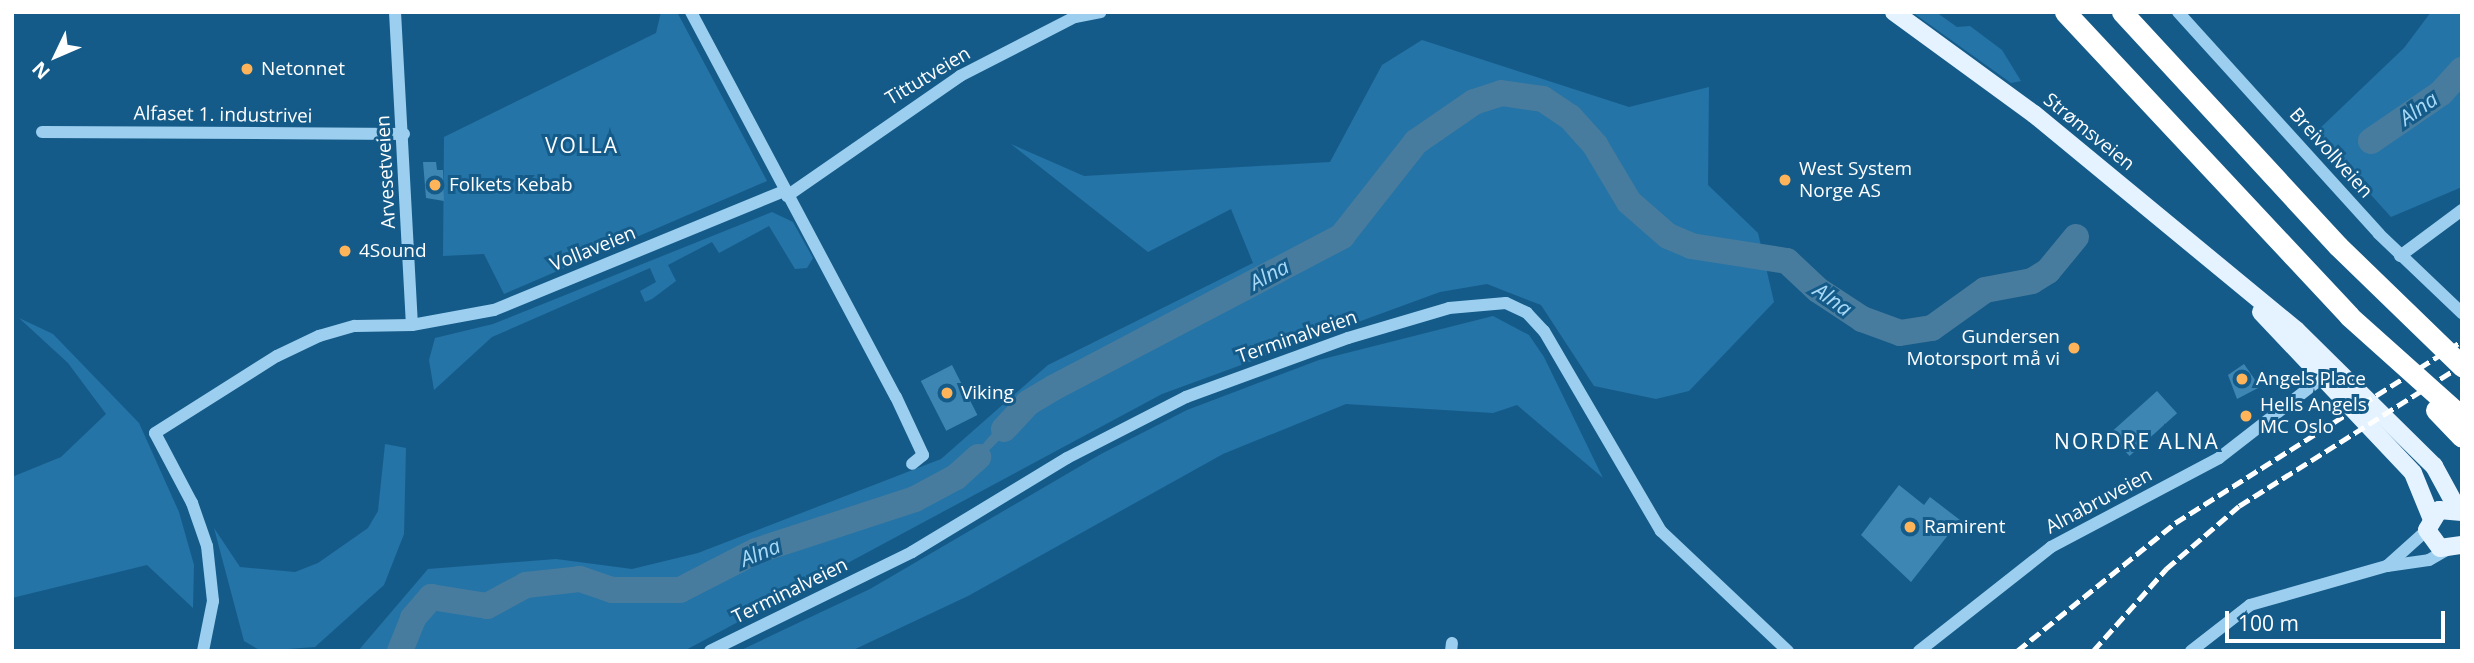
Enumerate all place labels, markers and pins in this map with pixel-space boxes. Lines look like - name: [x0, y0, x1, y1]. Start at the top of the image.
- place label: Netonnet: [261, 58, 345, 80]
- marker: Netonnet: [239, 61, 255, 77]
- place label: West System Norge AS: [1799, 158, 1912, 202]
- marker: West System Norge AS: [1777, 172, 1793, 188]
- place label: Folkets Kebab: [449, 174, 573, 196]
- marker: Folkets Kebab: [427, 177, 443, 193]
- place label: 4Sound: [359, 240, 427, 262]
- marker: 4Sound: [337, 243, 353, 259]
- place label: Gundersen Motorsport må vi: [1907, 326, 2060, 370]
- marker: Gundersen Motorsport må vi: [2066, 340, 2082, 356]
- place label: Angels Place: [2256, 368, 2366, 390]
- marker: Angels Place: [2234, 371, 2250, 387]
- place label: Viking: [961, 382, 1014, 404]
- marker: Viking: [939, 385, 955, 401]
- place label: Hells Angels MC Oslo: [2260, 394, 2367, 438]
- marker: Hells Angels MC Oslo: [2238, 408, 2254, 424]
- place label: Ramirent: [1924, 516, 2006, 538]
- marker: Ramirent: [1902, 519, 1918, 535]

